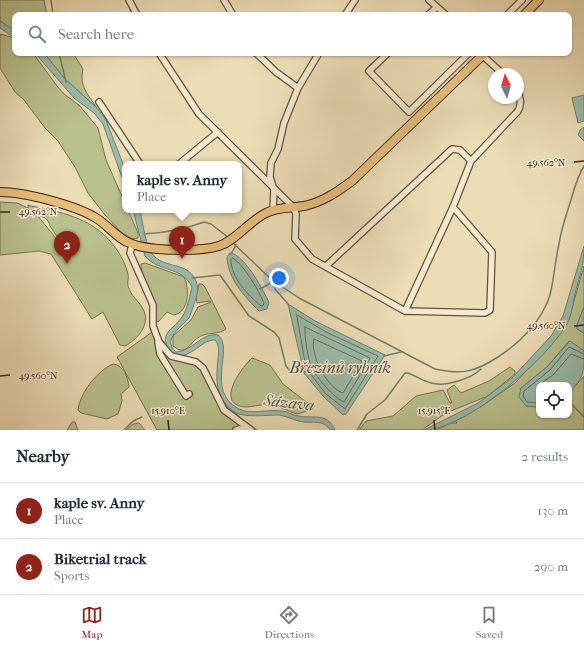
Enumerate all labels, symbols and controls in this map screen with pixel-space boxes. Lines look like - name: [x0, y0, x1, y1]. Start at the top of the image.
- search box: [12, 12, 572, 56]
- icon: search: [26, 23, 48, 45]
- text: Search here: [58, 25, 134, 43]
- north arrow: [488, 68, 524, 104]
- text: 49.562°N: [527, 157, 566, 169]
- popup: [122, 161, 242, 213]
- text: kaple sv. Anny: [137, 171, 227, 189]
- text: Place: [137, 189, 166, 204]
- text: 49.562°N: [19, 206, 58, 218]
- pin: 1: [169, 226, 195, 259]
- pin: 2: [54, 231, 80, 264]
- your location: [269, 268, 289, 288]
- text: 49.560°N: [526, 320, 566, 332]
- water label: Březinů rybník: [288, 358, 391, 377]
- text: 49.560°N: [18, 370, 58, 382]
- map controls: [536, 382, 572, 418]
- button: locate: [536, 382, 572, 418]
- water label: Sázava: [262, 390, 315, 415]
- text: 15.910°E: [151, 405, 185, 417]
- text: 15.915°E: [418, 405, 450, 417]
- text: Nearby: [16, 446, 70, 466]
- text: 2 results: [522, 449, 568, 464]
- text: kaple sv. Anny: [54, 494, 145, 512]
- text: 1: [27, 503, 31, 518]
- text: 130 m: [537, 503, 568, 518]
- text: Place: [54, 512, 84, 527]
- text: Biketrial track: [54, 550, 147, 568]
- text: 2: [26, 559, 32, 574]
- text: 290 m: [534, 559, 568, 574]
- text: Sports: [54, 568, 89, 583]
- tab: Map: [81, 604, 103, 641]
- tab: Directions: [265, 604, 314, 641]
- tab: Saved: [476, 604, 503, 641]

